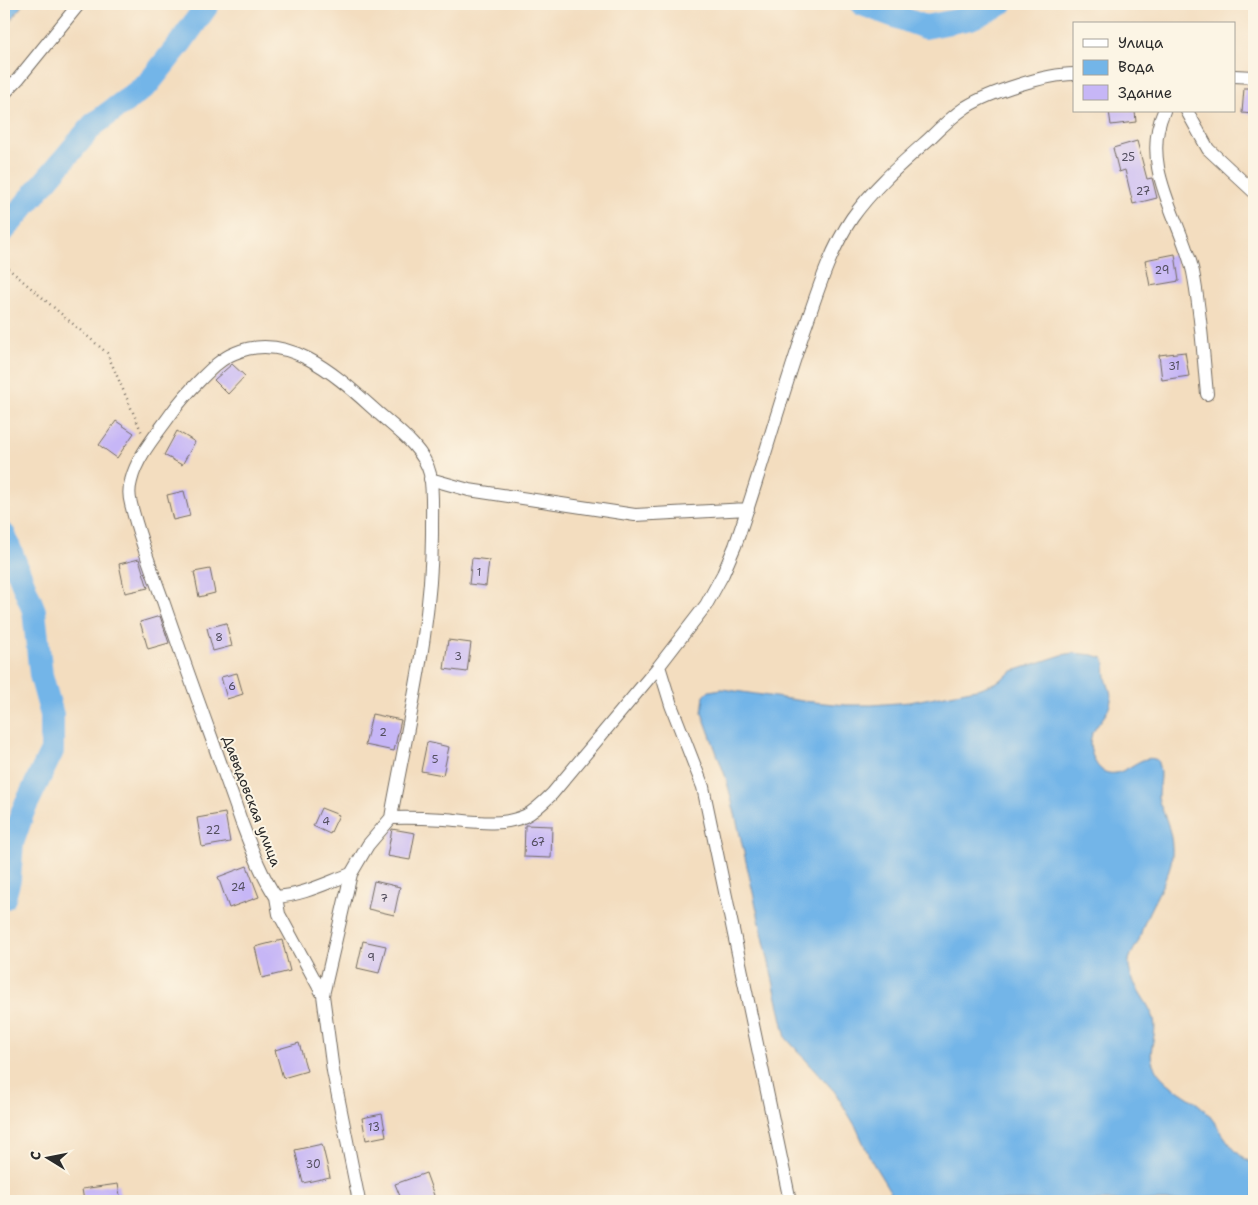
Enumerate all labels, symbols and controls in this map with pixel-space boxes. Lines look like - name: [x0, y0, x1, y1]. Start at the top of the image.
- legend: [1073, 22, 1236, 112]
- text: Улица: [1118, 33, 1164, 53]
- text: Вода: [1118, 57, 1155, 77]
- text: Здание: [1118, 83, 1172, 103]
- house number: 25: [1121, 150, 1135, 165]
- house number: 27: [1136, 184, 1151, 199]
- house number: 29: [1155, 263, 1169, 278]
- house number: 31: [1168, 359, 1180, 374]
- house number: 1: [477, 565, 481, 580]
- house number: 8: [215, 630, 223, 645]
- house number: 3: [454, 649, 462, 664]
- house number: 6: [228, 679, 236, 694]
- house number: 2: [379, 725, 387, 740]
- street label: Давыдовская улица: [219, 733, 285, 869]
- house number: 5: [432, 752, 439, 767]
- house number: 4: [322, 814, 330, 829]
- house number: 22: [206, 823, 220, 838]
- house number: 67: [531, 835, 545, 850]
- house number: 24: [231, 880, 246, 895]
- house number: 7: [380, 891, 388, 906]
- house number: 9: [367, 950, 375, 965]
- house number: 13: [368, 1120, 380, 1135]
- north arrow: [22, 1132, 72, 1182]
- text: С: [26, 1150, 45, 1162]
- house number: 30: [305, 1157, 321, 1172]

